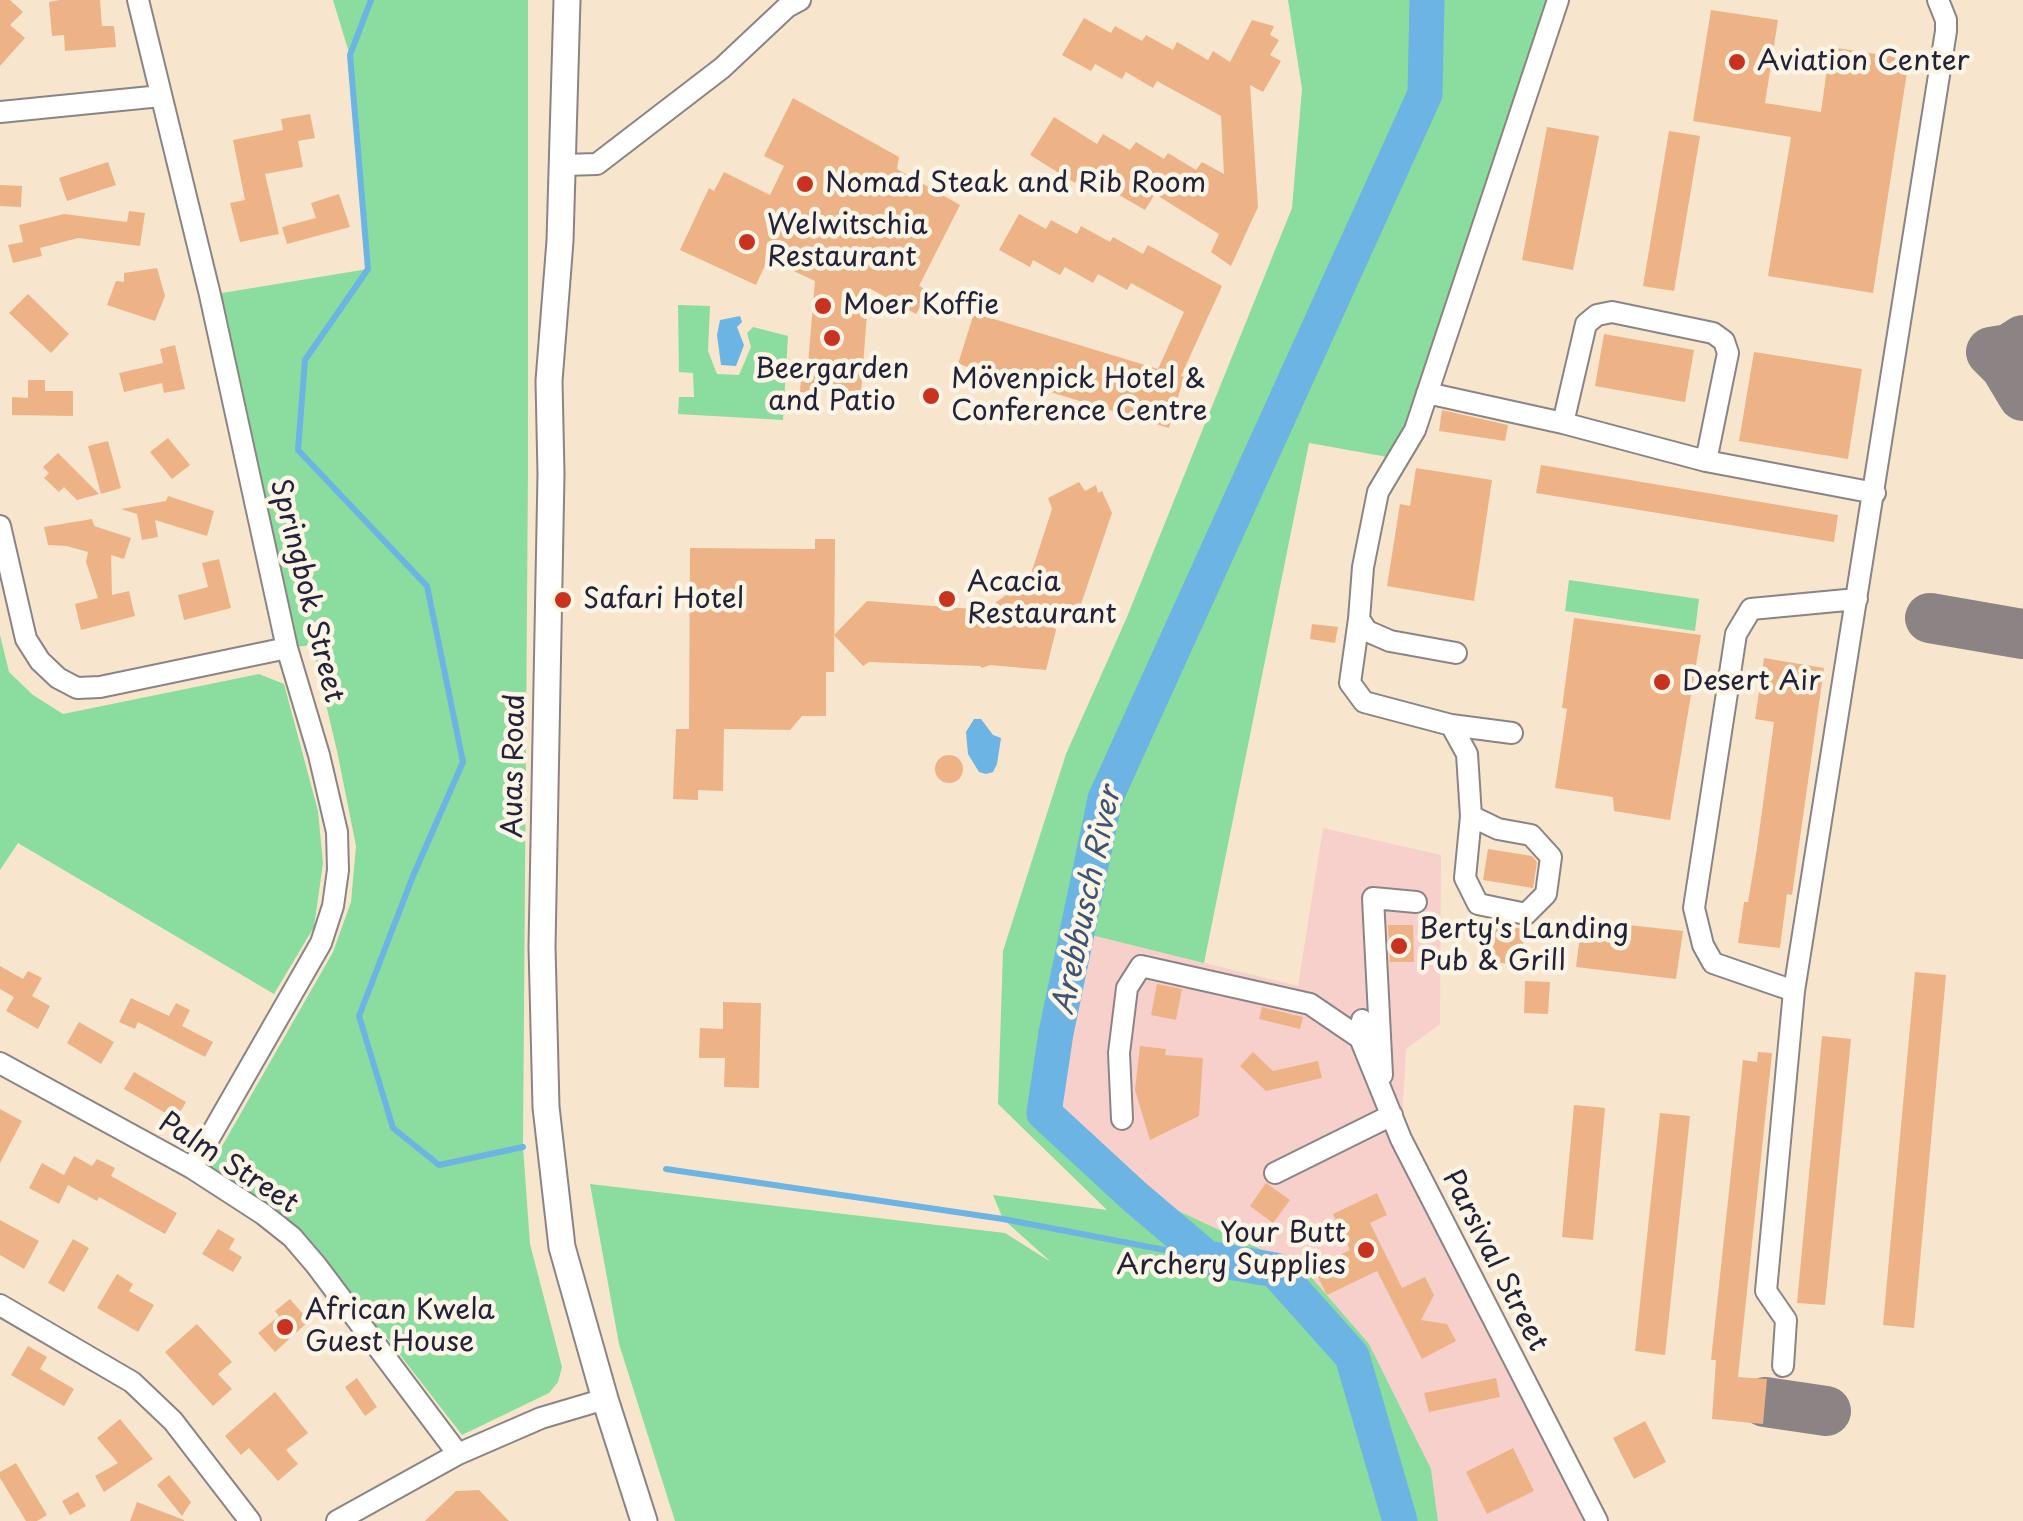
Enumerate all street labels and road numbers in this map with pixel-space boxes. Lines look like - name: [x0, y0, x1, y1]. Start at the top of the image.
- street label: Springbok Street: [262, 476, 350, 706]
- street label: Auas Road: [497, 694, 533, 838]
- street label: Palm Street: [152, 1107, 304, 1221]
- street label: Parsival Street: [1434, 1165, 1554, 1357]

